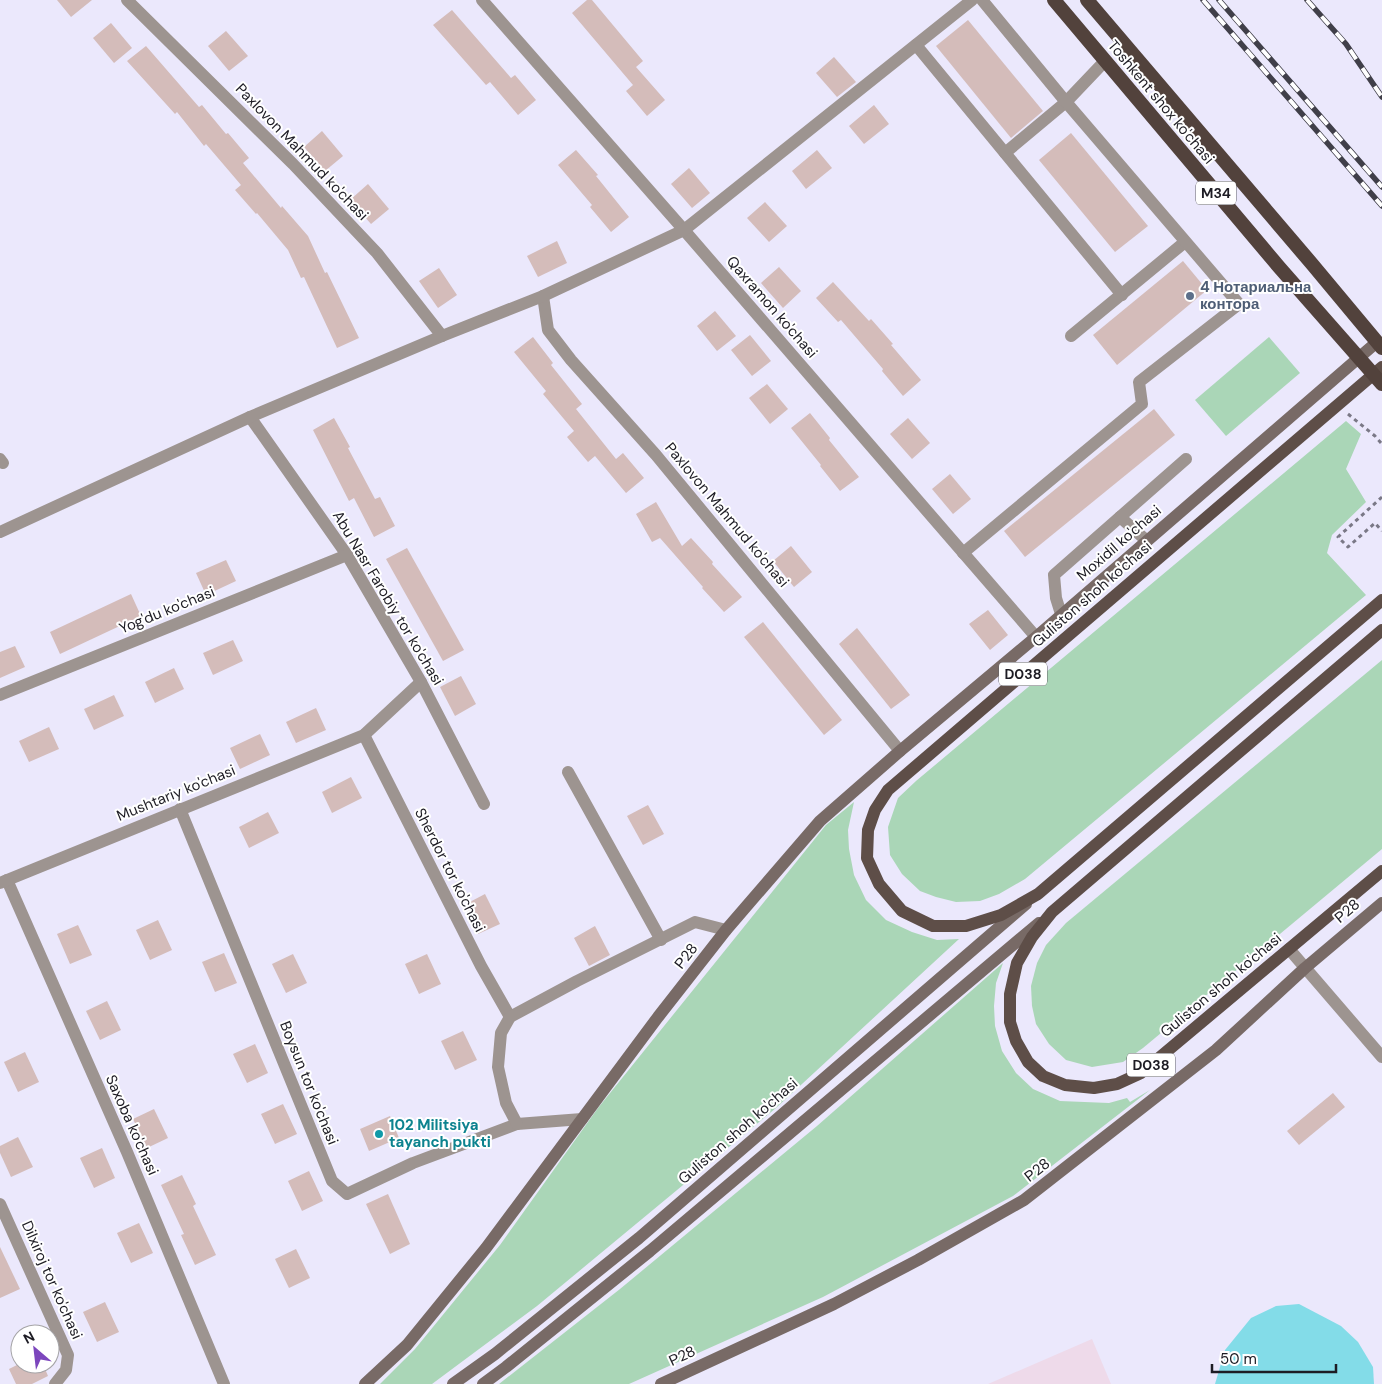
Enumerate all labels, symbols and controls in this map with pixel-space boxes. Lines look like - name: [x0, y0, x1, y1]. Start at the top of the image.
- street label: Toshkent shox ko'chasi: [1103, 36, 1219, 168]
- street label: Paxlovon Mahmud ko'chasi: [231, 79, 373, 225]
- road number: M34: [1196, 182, 1236, 204]
- street label: Qaxramon ko'chasi: [722, 252, 822, 362]
- place label: 4 Нотариальна контора: [1200, 277, 1312, 314]
- marker: 4 Нотариальна контора: [1184, 290, 1196, 302]
- street label: Paxlovon Mahmud ko'chasi: [660, 438, 794, 592]
- street label: Moxidil ko'chasi: [1072, 501, 1166, 585]
- street label: Abu Nasr Farobiy tor ko'chasi: [328, 507, 448, 689]
- street label: Guliston shoh ko'chasi: [1028, 536, 1156, 652]
- street label: Yog'du ko'chasi: [116, 582, 218, 638]
- road number: D038: [999, 662, 1047, 686]
- street label: Mushtariy ko'chasi: [114, 760, 238, 826]
- street label: Sherdor tor ko'chasi: [410, 805, 490, 935]
- street label: Р28: [1330, 894, 1364, 928]
- street label: Guliston shoh ko'chasi: [1156, 928, 1286, 1042]
- street label: Р28: [670, 939, 702, 973]
- street label: Boysun tor ko'chasi: [275, 1018, 343, 1148]
- road number: D038: [1127, 1054, 1175, 1076]
- street label: Saxoba ko'chasi: [101, 1072, 163, 1178]
- street label: Guliston shoh ko'chasi: [674, 1073, 802, 1189]
- place label: 102 Militsiya tayanch pukti: [389, 1115, 491, 1152]
- marker: 102 Militsiya tayanch pukti: [373, 1128, 385, 1140]
- street label: Р28: [1020, 1154, 1054, 1186]
- street label: Dilxiroj tor ko'chasi: [17, 1218, 87, 1342]
- north arrow: [10, 1324, 60, 1374]
- text: N: [20, 1327, 38, 1348]
- street label: Р28: [665, 1341, 699, 1371]
- scale bar: [1212, 1342, 1336, 1374]
- text: 50 m: [1220, 1349, 1257, 1369]

